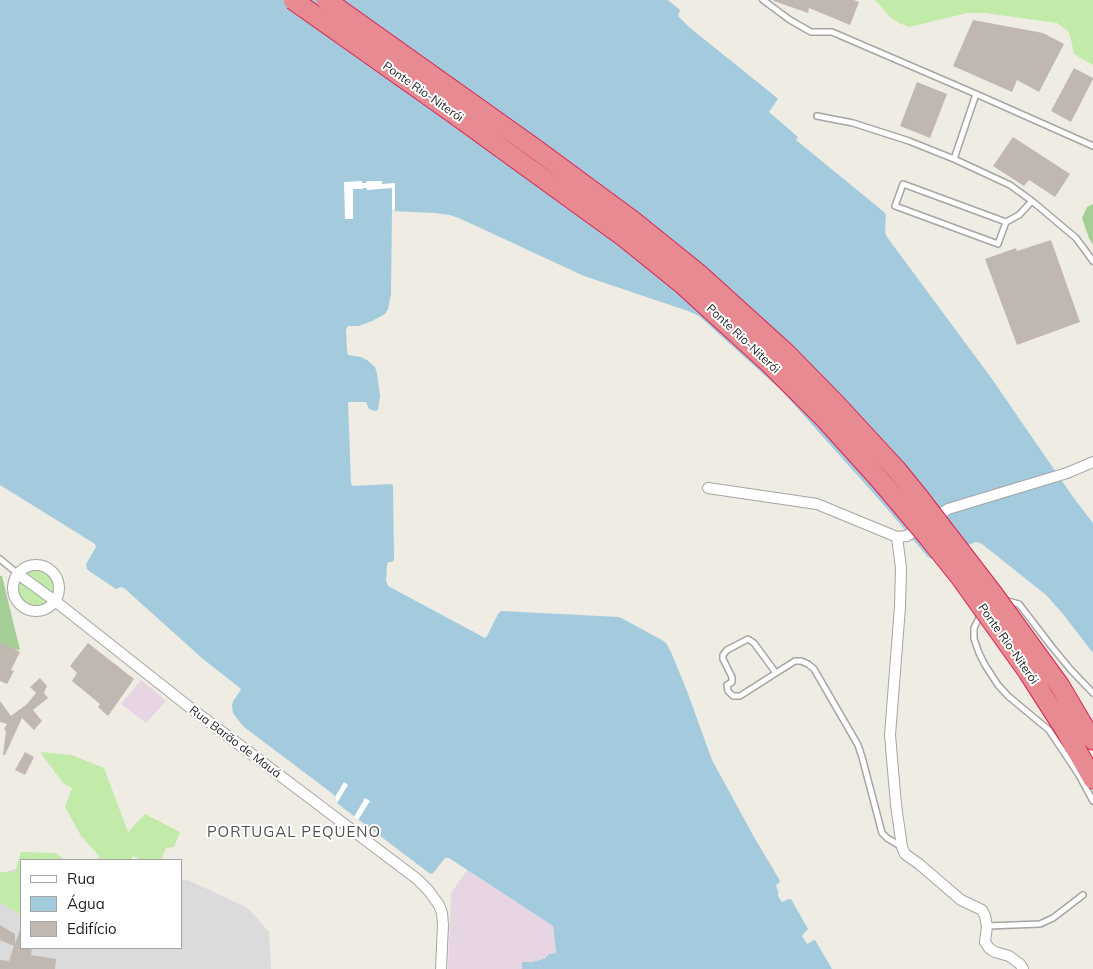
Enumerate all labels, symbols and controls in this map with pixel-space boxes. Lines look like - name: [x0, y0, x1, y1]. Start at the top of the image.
- street label: Ponte Rio-Niterói: [380, 59, 466, 125]
- street label: Ponte Rio-Niterói: [703, 301, 783, 377]
- street label: Ponte Rio-Niterói: [975, 601, 1041, 687]
- street label: Rua Barão de Mauá: [186, 703, 284, 781]
- district label: PORTUGAL PEQUENO: [205, 823, 383, 841]
- legend: [20, 859, 182, 949]
- text: Rua: [67, 869, 95, 888]
- text: Água: [67, 894, 105, 913]
- text: Edifício: [67, 919, 117, 938]

